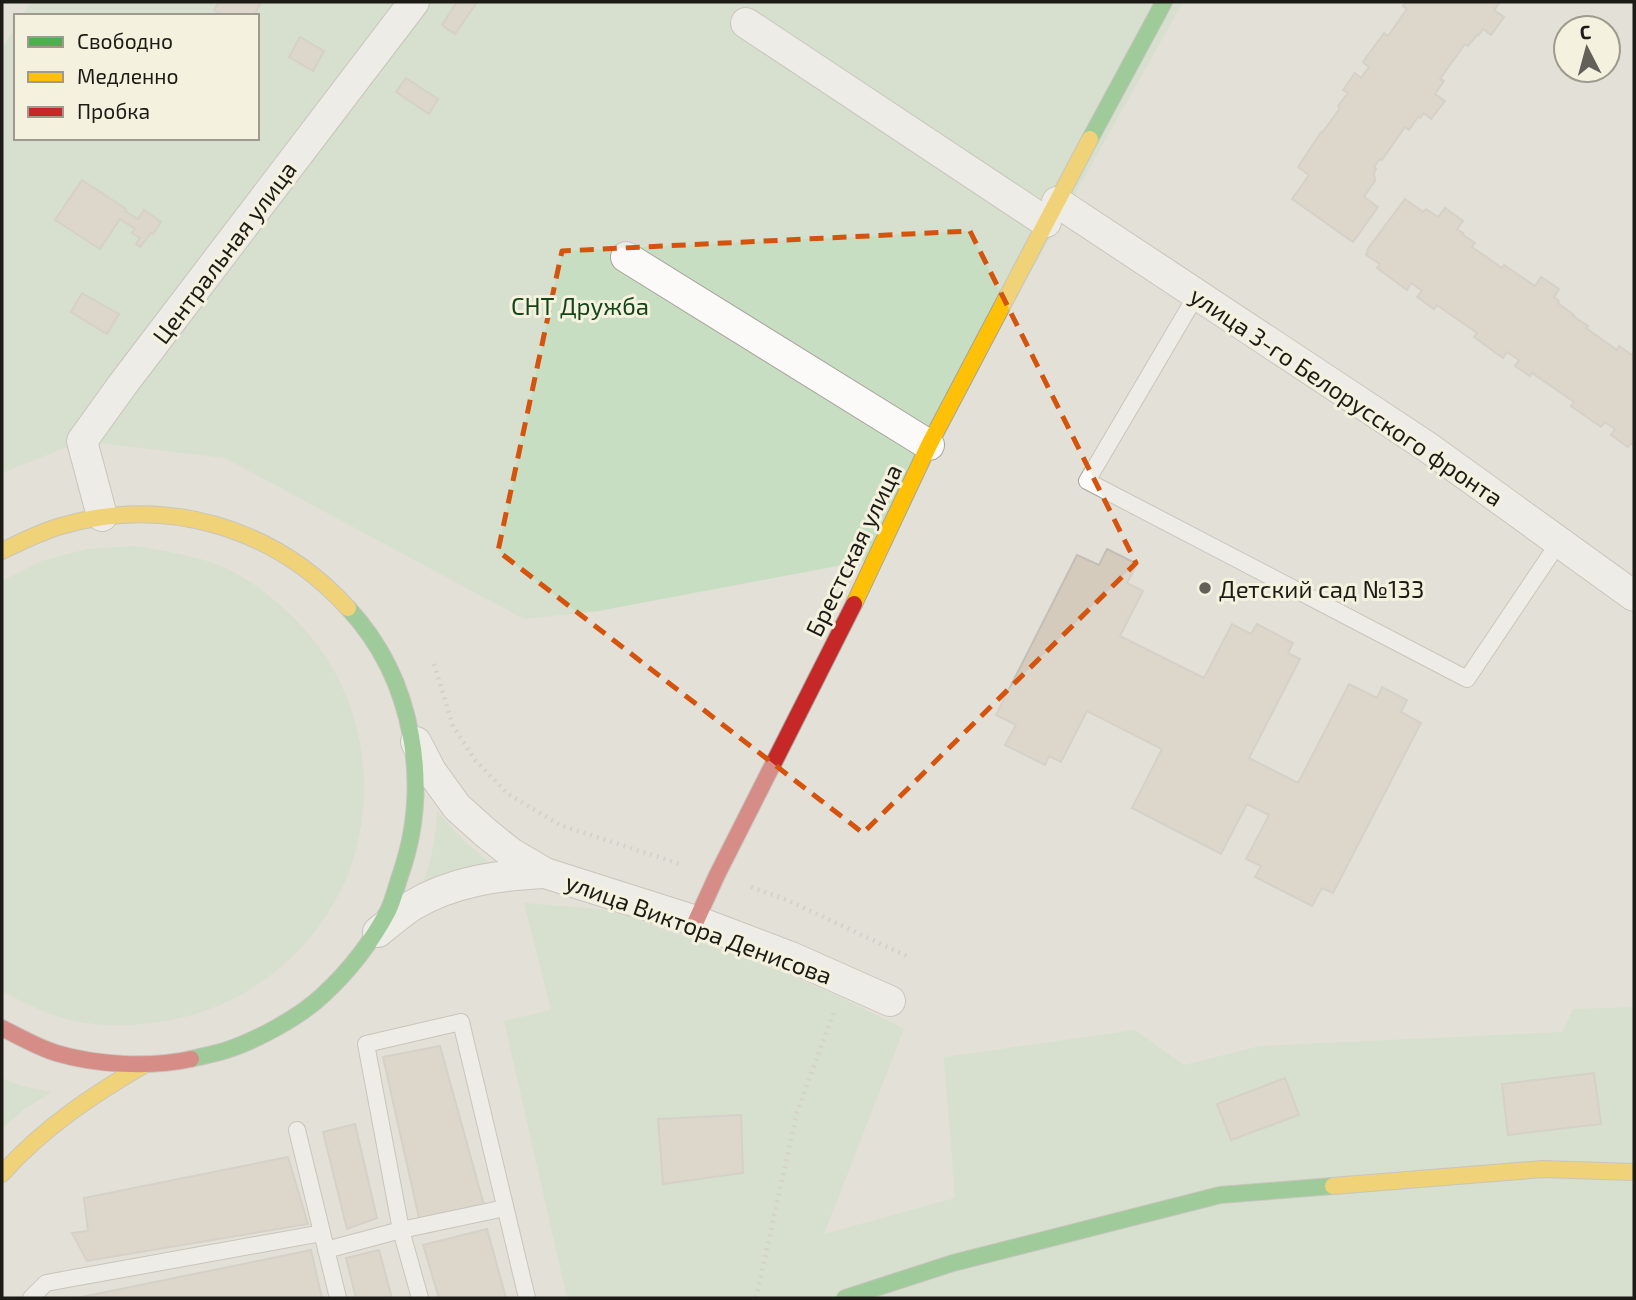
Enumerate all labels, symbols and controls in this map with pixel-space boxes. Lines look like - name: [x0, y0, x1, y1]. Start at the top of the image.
- legend: [14, 14, 259, 140]
- north arrow: [1552, 14, 1622, 84]
- text: С: [1578, 20, 1592, 44]
- text: Свободно: [77, 28, 173, 53]
- text: Медленно: [77, 63, 179, 88]
- text: Пробка: [77, 98, 150, 123]
- street label: Центральная улица: [146, 155, 303, 350]
- street label: улица 3-го Белорусского фронта: [1184, 280, 1509, 513]
- park label: СНТ Дружба: [511, 291, 649, 321]
- street label: Брестская улица: [799, 459, 908, 641]
- place label: Детский сад №133: [1219, 574, 1424, 603]
- marker: Детский сад №133: [1197, 580, 1213, 596]
- street label: улица Виктора Денисова: [561, 866, 836, 991]

